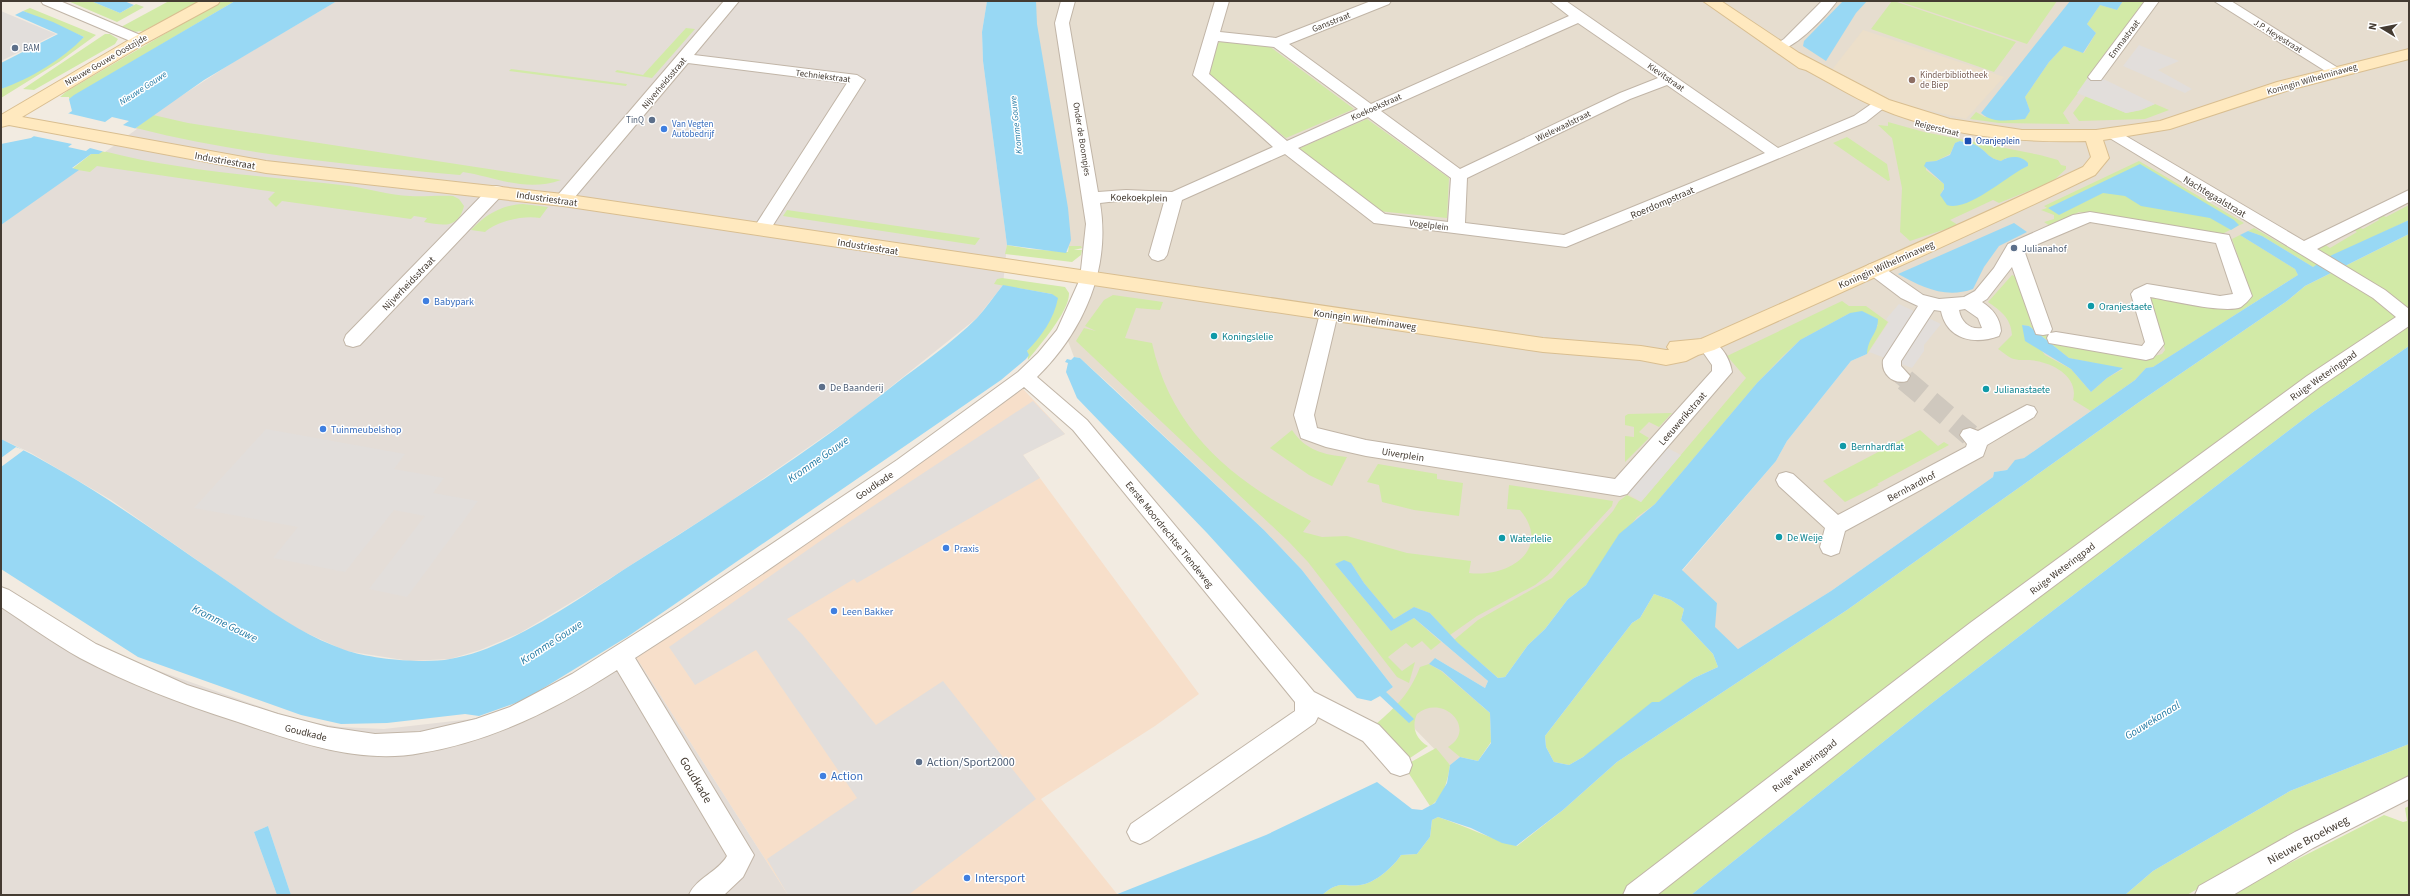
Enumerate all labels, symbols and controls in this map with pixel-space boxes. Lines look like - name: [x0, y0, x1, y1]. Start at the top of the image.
- north arrow: [2362, 8, 2402, 48]
- street label: Gansstraat: [1310, 9, 1352, 36]
- street label: J.P. Heyestraat: [2251, 16, 2305, 57]
- street label: Emmastraat: [2105, 17, 2143, 61]
- text: N: [2365, 21, 2381, 31]
- street label: Nieuwe Gouwe Oostzijde: [63, 32, 149, 88]
- place label: BAM: [23, 42, 40, 55]
- marker: BAM: [10, 43, 20, 53]
- street label: Nijverheidsstraat: [639, 55, 690, 112]
- street label: Kievitstraat: [1644, 60, 1687, 95]
- street label: Koningin Wilhelminaweg: [2266, 60, 2359, 99]
- street label: Techniekstraat: [795, 67, 851, 86]
- water label: Nieuwe Gouwe: [117, 69, 169, 107]
- place label: Kinderbibliotheek de Biep: [1920, 69, 1988, 92]
- marker: Kinderbibliotheek de Biep: [1907, 75, 1917, 85]
- street label: Koekoekstraat: [1349, 91, 1404, 124]
- water label: Kromme Gouwe: [1007, 95, 1026, 155]
- street label: Onder de Boompjes: [1069, 101, 1094, 177]
- street label: Wielewaalstraat: [1533, 107, 1593, 145]
- place label: TinQ: [626, 114, 644, 127]
- marker: TinQ: [647, 115, 657, 125]
- street label: Reigerstraat: [1913, 117, 1960, 140]
- place label: Van Vegten Autobedrijf: [672, 118, 715, 141]
- marker: Van Vegten Autobedrijf: [659, 124, 669, 134]
- place label: Oranjeplein: [1976, 135, 2020, 148]
- marker: Oranjeplein: [1963, 136, 1973, 146]
- street label: Industriestraat: [193, 149, 257, 173]
- street label: Nachtegaalstraat: [2180, 173, 2249, 221]
- street label: Roerdompstraat: [1628, 183, 1697, 223]
- street label: Industriestraat: [516, 188, 579, 210]
- street label: Koekoekplein: [1110, 191, 1168, 205]
- street label: Vogelplein: [1409, 217, 1449, 234]
- street label: Industriestraat: [836, 235, 900, 259]
- street label: Koningin Wilhelminaweg: [1836, 237, 1937, 292]
- place label: Julianahof: [2022, 242, 2068, 256]
- marker: Julianahof: [2009, 243, 2019, 253]
- street label: Nijverheidsstraat: [379, 253, 439, 314]
- place label: Babypark: [434, 295, 474, 309]
- marker: Babypark: [421, 296, 431, 306]
- place label: Oranjestaete: [2099, 300, 2152, 314]
- marker: Oranjestaete: [2086, 301, 2096, 311]
- street label: Koningin Wilhelminaweg: [1313, 306, 1417, 334]
- place label: Koningslelie: [1222, 330, 1273, 344]
- marker: Koningslelie: [1209, 331, 1219, 341]
- street label: Ruige Weteringpad: [2287, 347, 2360, 404]
- place label: De Baanderij: [830, 381, 883, 395]
- marker: De Baanderij: [817, 382, 827, 392]
- place label: Julianastaete: [1994, 383, 2050, 397]
- marker: Julianastaete: [1981, 384, 1991, 394]
- street label: Leeuwerikstraat: [1655, 388, 1710, 449]
- place label: Tuinmeubelshop: [331, 423, 402, 437]
- marker: Tuinmeubelshop: [318, 424, 328, 434]
- water label: Kromme Gouwe: [785, 433, 852, 486]
- place label: Bernhardflat: [1851, 440, 1905, 454]
- marker: Bernhardflat: [1838, 441, 1848, 451]
- street label: Uiverplein: [1381, 445, 1425, 465]
- street label: Goudkade: [853, 468, 896, 504]
- street label: Bernhardhof: [1885, 468, 1939, 505]
- street label: Eerste Moordrechtse Tiendeweg: [1122, 478, 1217, 591]
- place label: De Weije: [1787, 531, 1823, 545]
- place label: Waterlelie: [1510, 532, 1552, 546]
- marker: De Weije: [1774, 532, 1784, 542]
- marker: Waterlelie: [1497, 533, 1507, 543]
- street label: Ruige Weteringpad: [2027, 539, 2098, 598]
- place label: Praxis: [954, 542, 979, 556]
- marker: Praxis: [941, 543, 951, 553]
- water label: Kromme Gouwe: [189, 601, 260, 646]
- place label: Leen Bakker: [842, 605, 894, 619]
- marker: Leen Bakker: [829, 606, 839, 616]
- water label: Kromme Gouwe: [517, 617, 585, 668]
- water label: Gouwekanaal: [2122, 697, 2183, 743]
- street label: Goudkade: [283, 721, 328, 745]
- street label: Ruige Weteringpad: [1769, 736, 1840, 796]
- street label: Goudkade: [675, 754, 716, 807]
- place label: Action/Sport2000: [927, 754, 1015, 771]
- marker: Action/Sport2000: [914, 757, 924, 767]
- place label: Action: [831, 768, 863, 785]
- marker: Action: [818, 771, 828, 781]
- street label: Nieuwe Broekweg: [2264, 812, 2352, 869]
- place label: Intersport: [975, 870, 1025, 887]
- marker: Intersport: [962, 873, 972, 883]

